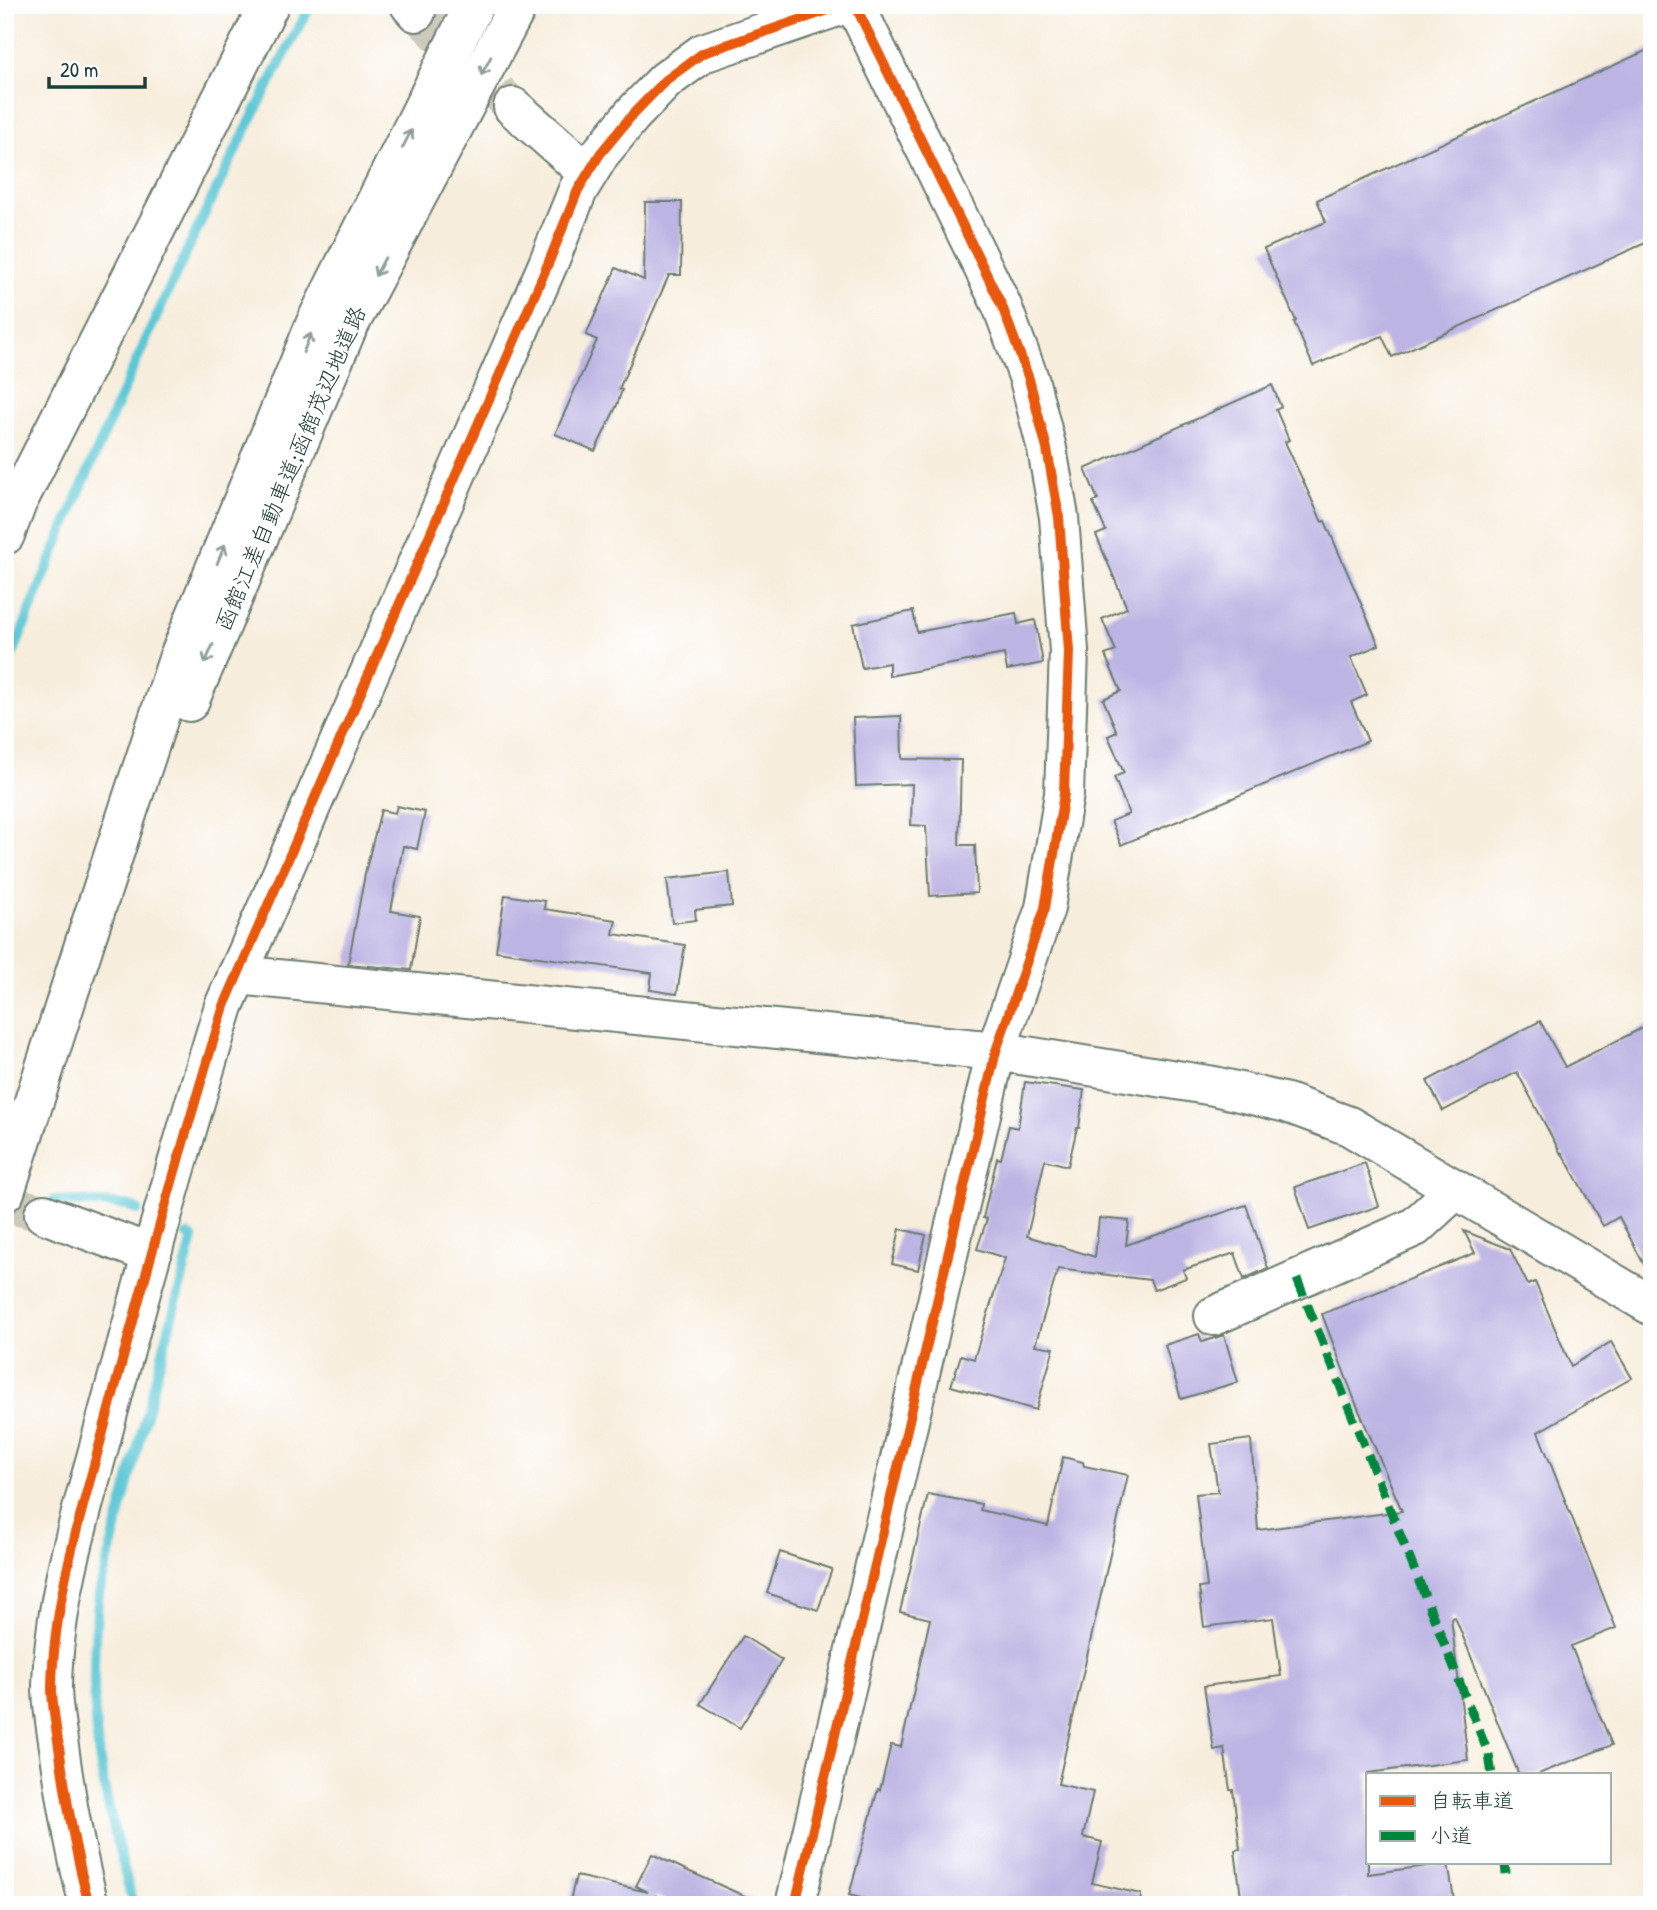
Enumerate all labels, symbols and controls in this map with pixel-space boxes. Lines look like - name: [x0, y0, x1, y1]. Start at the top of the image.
- scale bar: [49, 46, 145, 90]
- text: 20 m: [60, 55, 98, 84]
- one-way arrow: [479, 55, 492, 76]
- one-way arrow: [401, 129, 415, 150]
- one-way arrow: [373, 256, 386, 277]
- street label: 函館江差自動車道;函館茂辺地道路: [207, 301, 373, 635]
- one-way arrow: [302, 333, 315, 355]
- one-way arrow: [216, 544, 229, 565]
- one-way arrow: [202, 643, 215, 665]
- legend: [1366, 1773, 1612, 1864]
- text: 自転車道: [1430, 1786, 1514, 1815]
- text: 小道: [1430, 1821, 1472, 1850]

